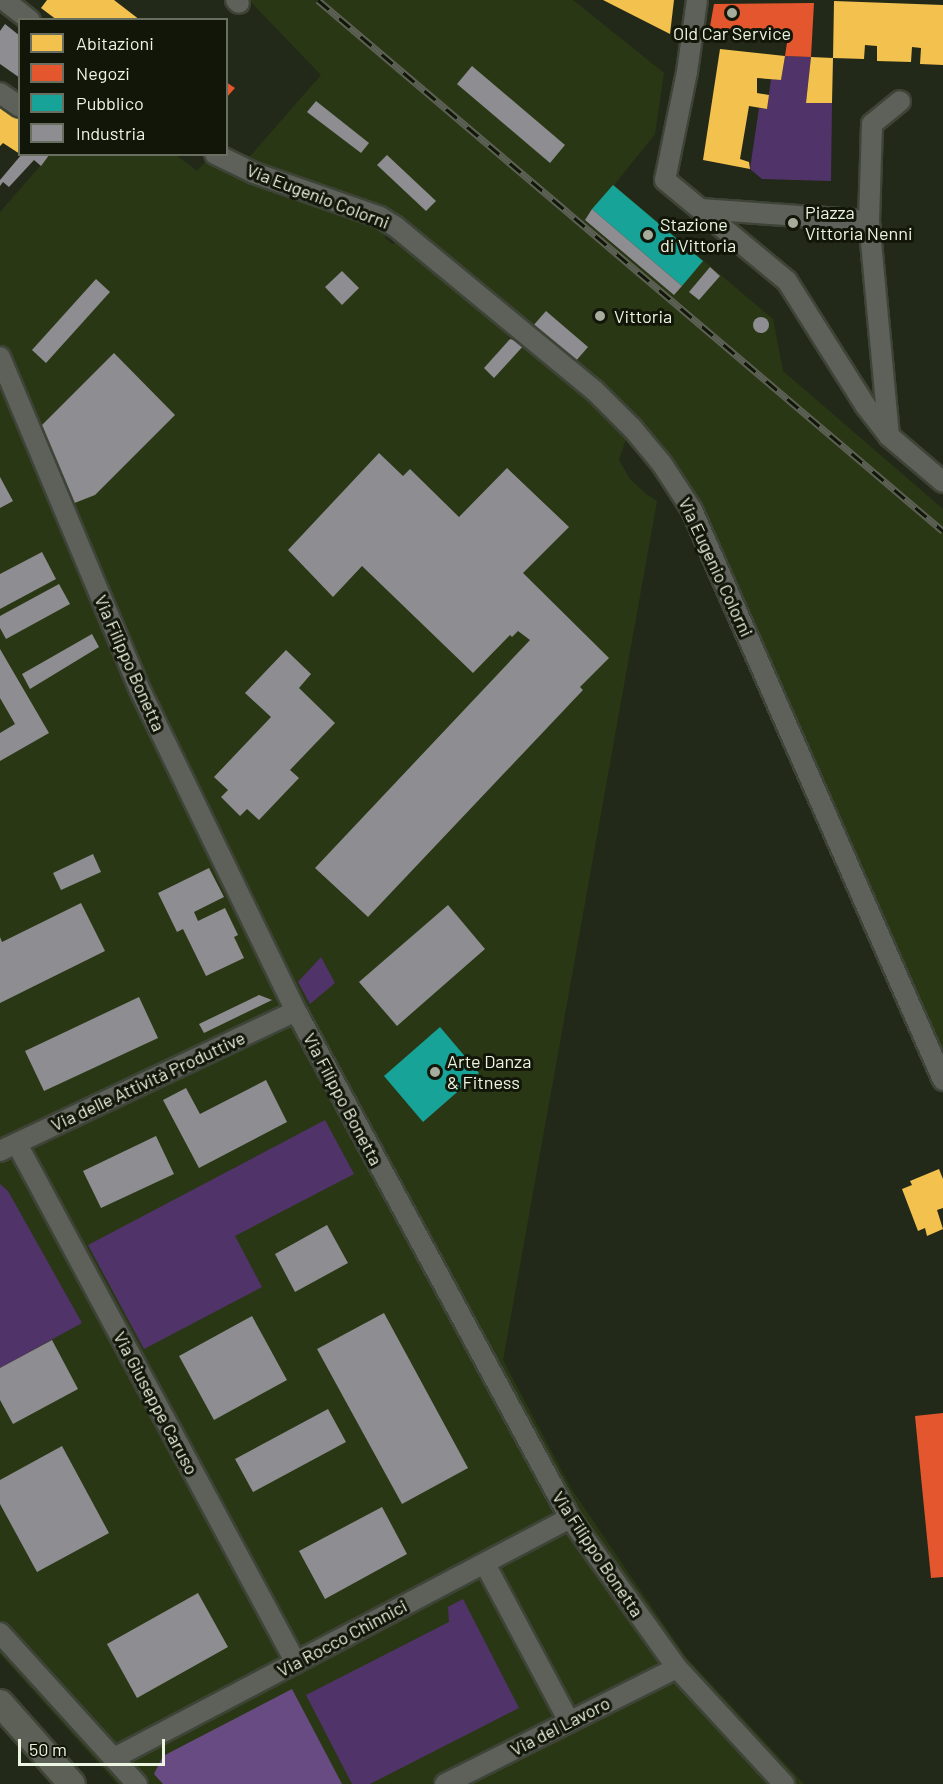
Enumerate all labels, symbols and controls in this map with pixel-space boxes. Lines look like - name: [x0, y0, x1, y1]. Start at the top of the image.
- marker: Old Car Service: [725, 6, 739, 20]
- legend: [18, 18, 228, 156]
- place label: Old Car Service: [673, 22, 791, 44]
- text: Abitazioni: [76, 32, 154, 54]
- text: Negozi: [76, 62, 130, 84]
- text: Pubblico: [76, 92, 144, 114]
- text: Industria: [76, 122, 145, 144]
- street label: Via Eugenio Colorni: [244, 159, 392, 233]
- place label: Piazza Vittoria Nenni: [805, 202, 913, 244]
- place label: Stazione di Vittoria: [660, 214, 736, 256]
- marker: Piazza Vittoria Nenni: [786, 216, 800, 230]
- marker: Stazione di Vittoria: [641, 228, 655, 242]
- place label: Vittoria: [614, 305, 672, 327]
- marker: Vittoria: [591, 307, 609, 325]
- street label: Via Eugenio Colorni: [674, 494, 758, 640]
- street label: Via Filippo Bonetta: [90, 591, 170, 735]
- street label: Via delle Attività Produttive: [48, 1026, 248, 1136]
- street label: Via Filippo Bonetta: [299, 1029, 387, 1169]
- place label: Arte Danza & Fitness: [447, 1051, 531, 1094]
- marker: Arte Danza & Fitness: [428, 1065, 442, 1079]
- street label: Via Giuseppe Caruso: [109, 1328, 203, 1478]
- street label: Via Filippo Bonetta: [548, 1487, 648, 1621]
- street label: Via Rocco Chinnici: [273, 1595, 411, 1681]
- street label: Via del Lavoro: [507, 1692, 613, 1760]
- scale bar: [21, 1727, 168, 1765]
- text: 50 m: [29, 1738, 67, 1760]

